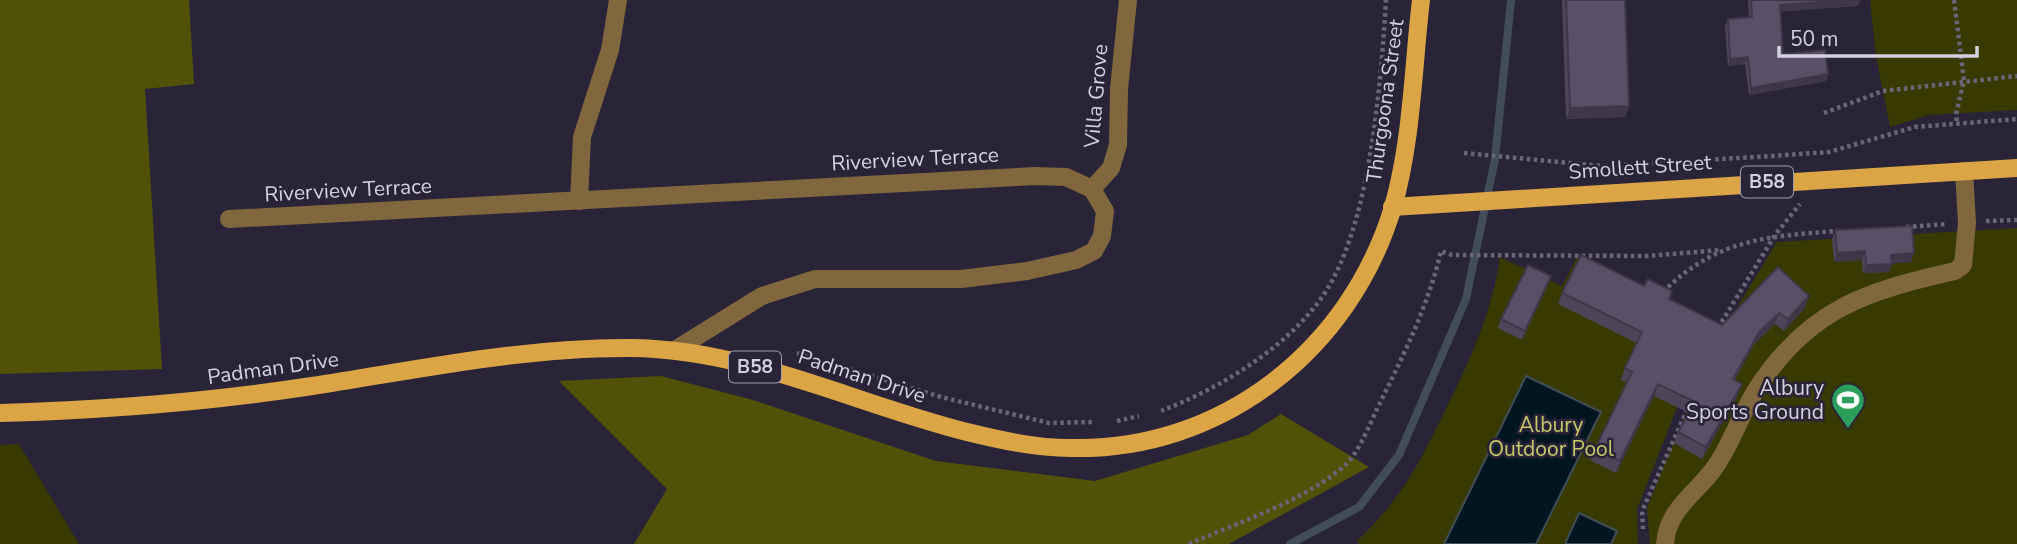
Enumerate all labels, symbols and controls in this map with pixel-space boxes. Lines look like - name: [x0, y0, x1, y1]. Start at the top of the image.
- scale bar: [1779, 14, 1977, 58]
- street label: Thurgoona Street: [1360, 17, 1410, 185]
- text: 50 m: [1790, 25, 1839, 53]
- street label: Villa Grove: [1077, 43, 1114, 150]
- street label: Riverview Terrace: [831, 141, 999, 177]
- street label: Smollett Street: [1568, 148, 1713, 186]
- road number: B58: [1741, 166, 1793, 198]
- street label: Riverview Terrace: [264, 172, 432, 208]
- street label: Padman Drive: [795, 342, 929, 410]
- street label: Padman Drive: [205, 345, 341, 391]
- road number: B58: [729, 352, 781, 382]
- place label: Albury Sports Ground: [1686, 374, 1824, 426]
- sports icon: Albury Sports Ground: [1829, 381, 1867, 430]
- park label: Albury Outdoor Pool: [1488, 411, 1615, 463]

